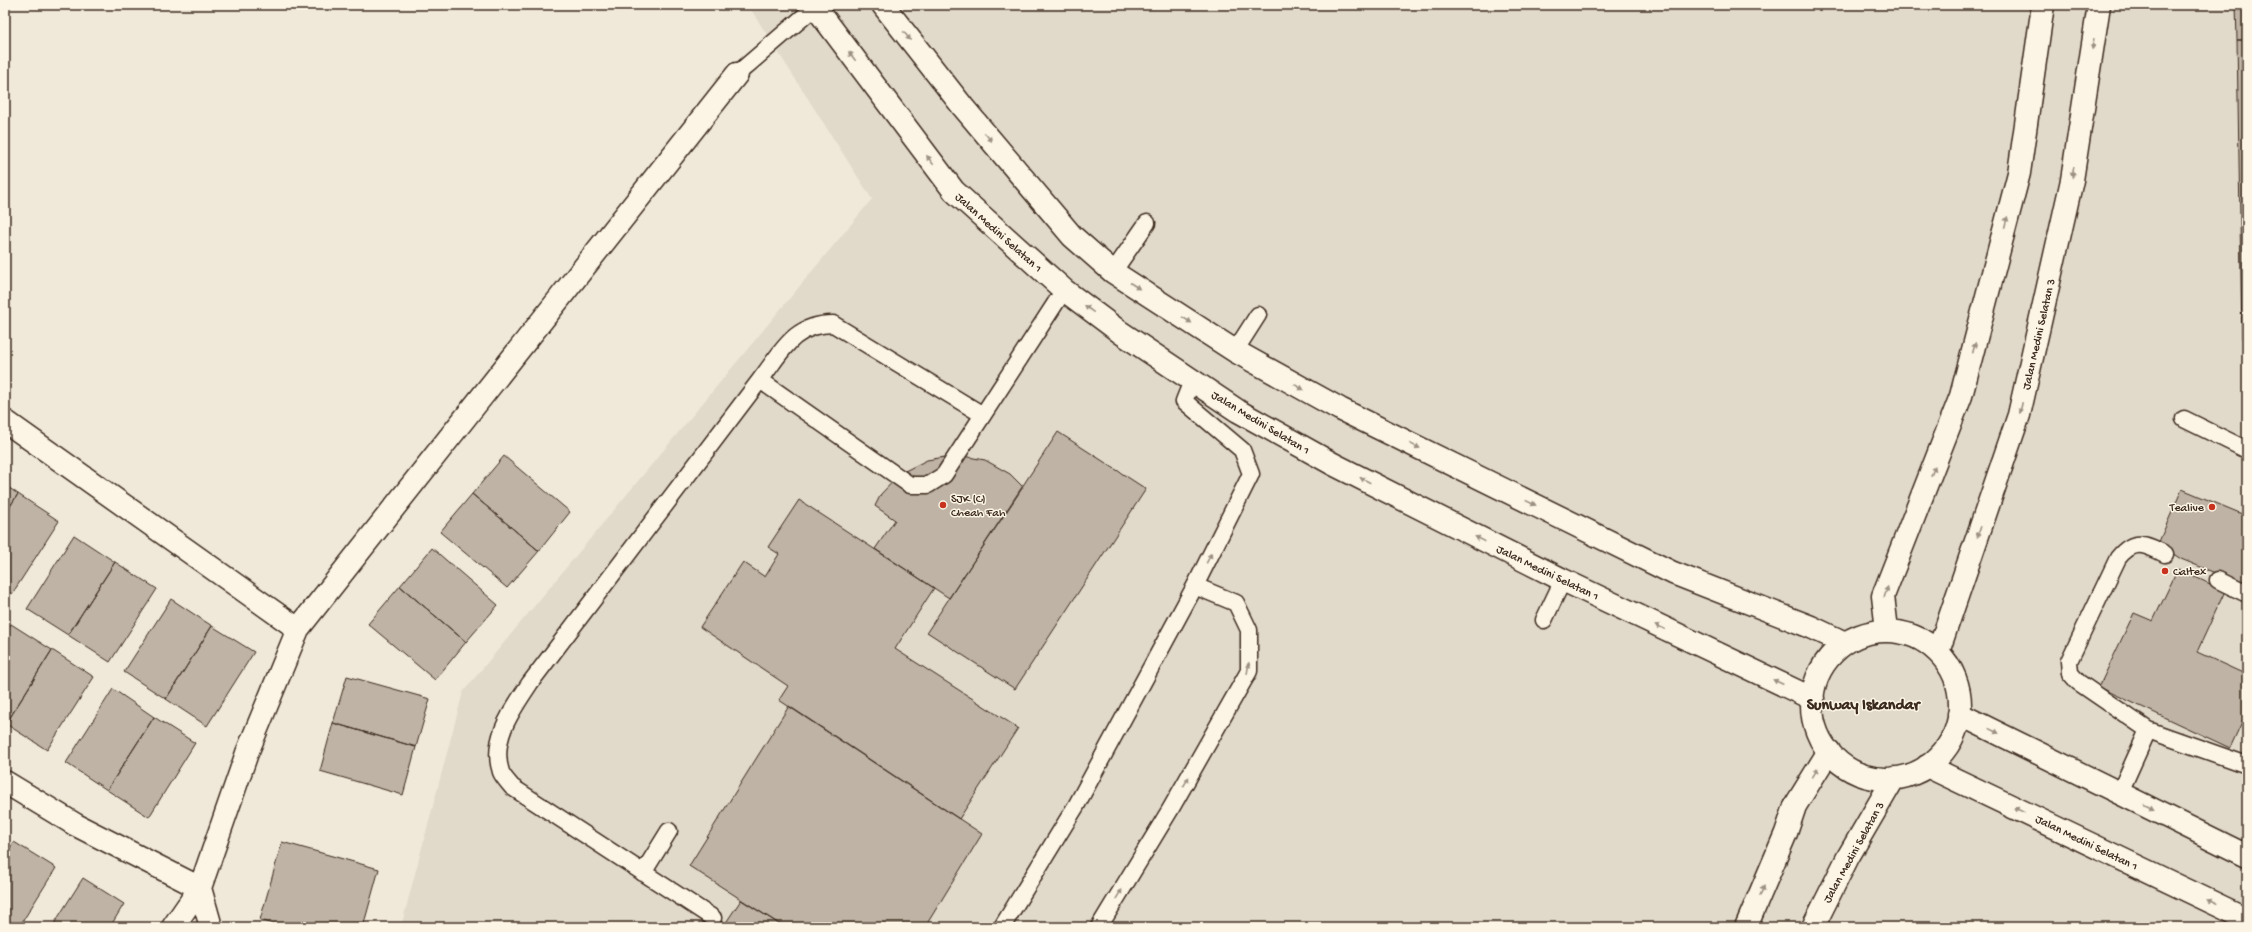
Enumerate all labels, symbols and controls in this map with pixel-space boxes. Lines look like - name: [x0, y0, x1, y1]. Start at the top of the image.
- one-way arrow: [903, 30, 911, 41]
- one-way arrow: [2090, 37, 2096, 50]
- one-way arrow: [848, 51, 856, 61]
- one-way arrow: [984, 132, 993, 143]
- one-way arrow: [926, 154, 935, 165]
- one-way arrow: [2070, 166, 2076, 178]
- street label: Jalan Medini Selatan 1: [951, 191, 1044, 276]
- one-way arrow: [2004, 216, 2010, 228]
- street label: Jalan Medini Selatan 3: [2020, 278, 2060, 391]
- one-way arrow: [1129, 283, 1141, 290]
- one-way arrow: [1083, 305, 1094, 313]
- one-way arrow: [1182, 316, 1193, 324]
- one-way arrow: [1971, 341, 1977, 354]
- one-way arrow: [1293, 383, 1305, 390]
- street label: Jalan Medini Selatan 1: [1208, 389, 1312, 459]
- one-way arrow: [2017, 402, 2023, 414]
- one-way arrow: [1409, 443, 1420, 449]
- one-way arrow: [1930, 464, 1936, 476]
- one-way arrow: [1359, 477, 1370, 483]
- place label: SJK (C) Cheah Fah: [951, 493, 1006, 521]
- marker: SJK (C) Cheah Fah: [938, 500, 948, 510]
- one-way arrow: [1526, 500, 1537, 506]
- place label: Tealive: [2169, 502, 2205, 516]
- marker: Tealive: [2207, 502, 2217, 512]
- one-way arrow: [1976, 526, 1982, 538]
- one-way arrow: [1475, 536, 1486, 542]
- street label: Jalan Medini Selatan 1: [1494, 543, 1601, 605]
- one-way arrow: [1206, 552, 1212, 564]
- marker: Caltex: [2160, 566, 2170, 576]
- place label: Caltex: [2173, 566, 2207, 580]
- one-way arrow: [1883, 585, 1889, 597]
- one-way arrow: [1654, 624, 1666, 630]
- one-way arrow: [1245, 662, 1251, 674]
- one-way arrow: [1772, 679, 1783, 685]
- district label: Sunway Iskandar: [1807, 697, 1922, 716]
- one-way arrow: [1989, 728, 2000, 734]
- one-way arrow: [1811, 768, 1819, 778]
- one-way arrow: [1182, 776, 1189, 788]
- street label: Jalan Medini Selatan 3: [1821, 800, 1888, 906]
- one-way arrow: [2143, 803, 2154, 810]
- one-way arrow: [2013, 807, 2024, 813]
- street label: Jalan Medini Selatan 1: [2033, 813, 2140, 875]
- one-way arrow: [1759, 886, 1765, 897]
- one-way arrow: [1116, 888, 1123, 900]
- one-way arrow: [2206, 899, 2218, 905]

